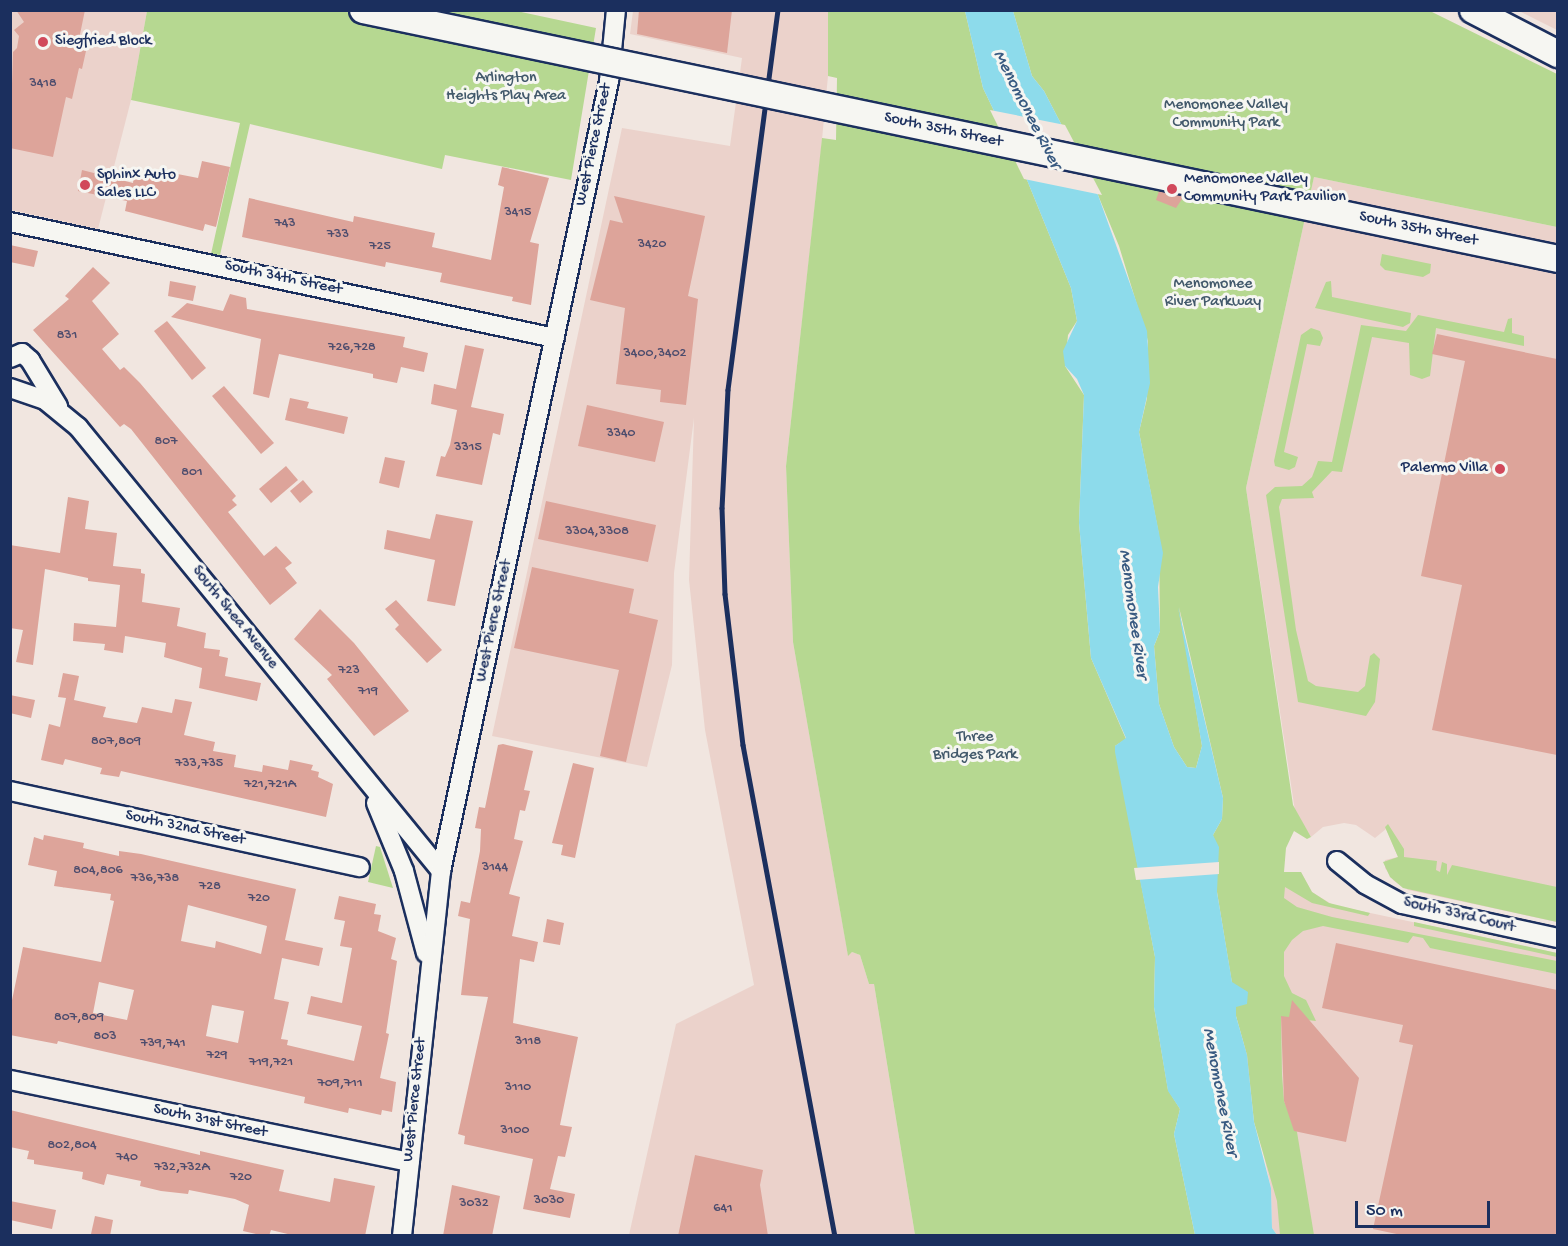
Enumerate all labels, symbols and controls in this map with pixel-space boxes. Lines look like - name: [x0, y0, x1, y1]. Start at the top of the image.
- place label: Siegfried Block: [55, 32, 151, 52]
- marker: Siegfried Block: [36, 35, 50, 49]
- water label: Menomonee River: [987, 47, 1065, 173]
- park label: Arlington Heights Play Area: [446, 69, 566, 107]
- house number: 3418: [29, 76, 57, 92]
- street label: West Pierce Street: [573, 82, 617, 208]
- park label: Menomonee Valley Community Park: [1164, 96, 1288, 134]
- street label: South 35th Street: [882, 109, 1004, 153]
- place label: Sphinx Auto Sales LLC: [97, 166, 176, 204]
- place label: Menomonee Valley Community Park Pavilion: [1184, 170, 1346, 208]
- marker: Sphinx Auto Sales LLC: [78, 178, 92, 192]
- marker: Menomonee Valley Community Park Pavilion: [1165, 182, 1179, 196]
- house number: 3415: [505, 205, 531, 221]
- street label: South 35th Street: [1357, 208, 1479, 252]
- house number: 743: [274, 216, 296, 232]
- house number: 733: [327, 227, 349, 243]
- house number: 3420: [638, 237, 666, 253]
- house number: 725: [369, 239, 391, 255]
- street label: South 34th Street: [223, 257, 343, 301]
- park label: Menomonee River Parkway: [1165, 275, 1261, 313]
- house number: 831: [57, 328, 77, 344]
- house number: 726,728: [328, 340, 376, 356]
- house number: 3400,3402: [624, 346, 686, 362]
- house number: 3340: [606, 426, 636, 442]
- house number: 807: [155, 434, 177, 450]
- house number: 3315: [454, 440, 482, 456]
- place label: Palermo Villa: [1401, 459, 1488, 479]
- marker: Palermo Villa: [1493, 462, 1507, 476]
- house number: 801: [181, 465, 203, 481]
- house number: 3304,3308: [565, 524, 629, 540]
- water label: Menomonee River: [1112, 548, 1152, 680]
- street label: West Pierce Street: [473, 558, 517, 684]
- street label: South Shea Avenue: [187, 563, 281, 673]
- house number: 723: [338, 663, 360, 679]
- house number: 719: [358, 684, 378, 700]
- park label: Three Bridges Park: [933, 728, 1017, 766]
- house number: 807,809: [91, 734, 141, 750]
- house number: 733,735: [175, 756, 223, 772]
- house number: 721,721A: [244, 777, 296, 793]
- street label: South 32nd Street: [123, 807, 247, 851]
- house number: 3144: [482, 860, 508, 876]
- house number: 804,806: [73, 863, 123, 879]
- house number: 736,738: [131, 871, 179, 887]
- house number: 728: [199, 879, 221, 895]
- house number: 720: [248, 891, 270, 907]
- street label: South 33rd Court: [1401, 894, 1517, 938]
- house number: 807,809: [54, 1010, 104, 1026]
- water label: Menomonee River: [1196, 1026, 1242, 1158]
- house number: 803: [94, 1029, 116, 1045]
- house number: 3118: [515, 1034, 541, 1050]
- house number: 739,741: [140, 1036, 186, 1052]
- street label: West Pierce Street: [400, 1037, 432, 1163]
- house number: 729: [206, 1048, 228, 1064]
- house number: 719,721: [249, 1055, 293, 1071]
- house number: 709,711: [317, 1076, 363, 1092]
- house number: 3110: [505, 1080, 531, 1096]
- street label: South 31st Street: [151, 1101, 269, 1143]
- house number: 3100: [501, 1123, 529, 1139]
- house number: 802,804: [47, 1138, 97, 1154]
- house number: 740: [116, 1150, 138, 1166]
- house number: 732,732A: [154, 1160, 210, 1176]
- house number: 720: [230, 1170, 252, 1186]
- scale bar: [1358, 1189, 1493, 1227]
- house number: 3030: [534, 1193, 564, 1209]
- house number: 3032: [459, 1196, 489, 1212]
- house number: 641: [713, 1201, 733, 1217]
- text: 50 m: [1366, 1201, 1403, 1222]

